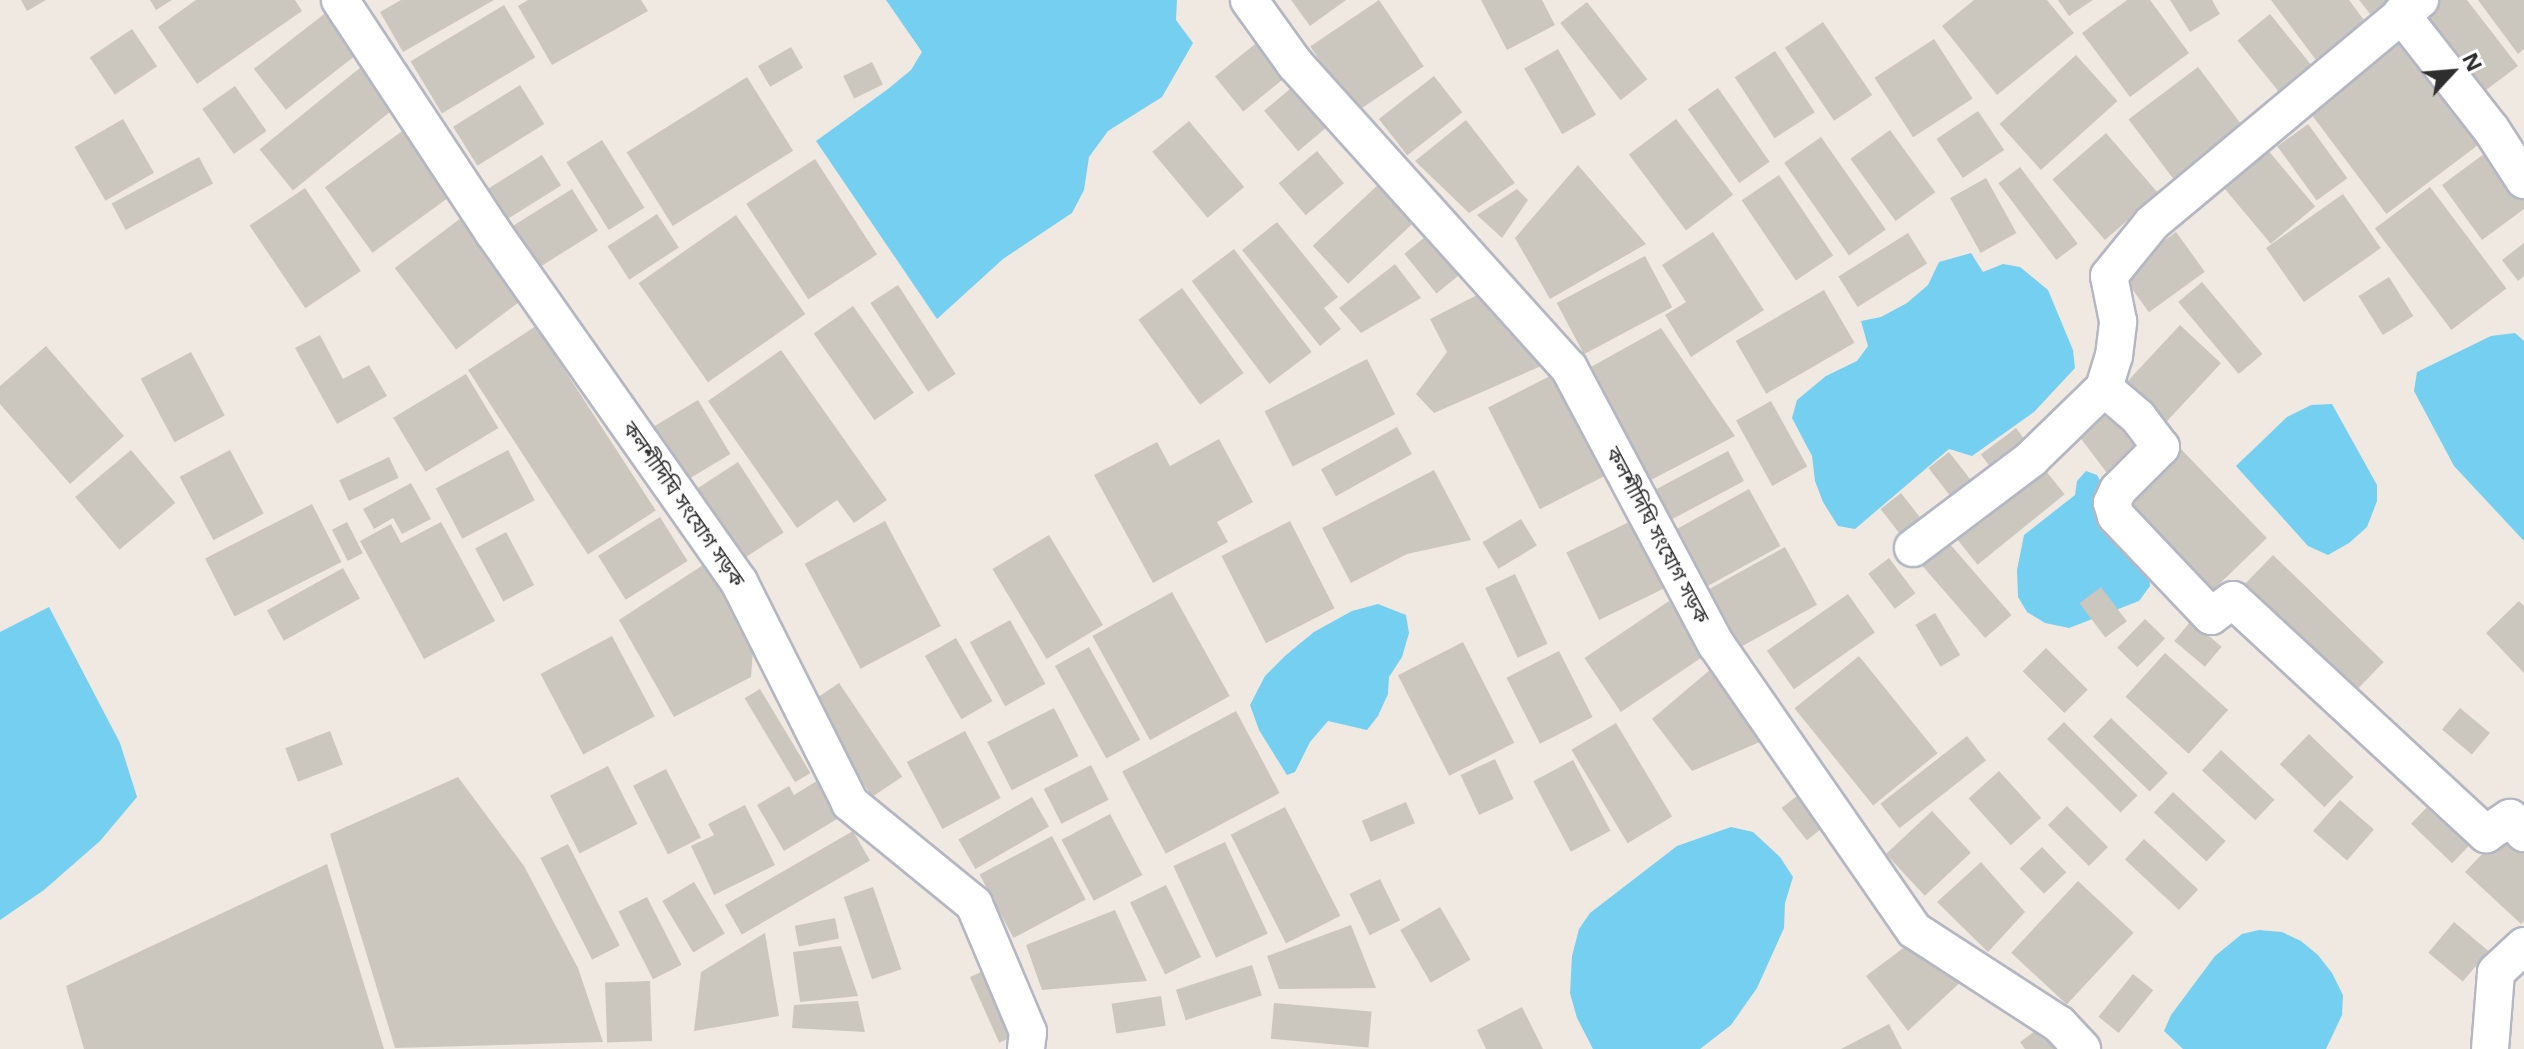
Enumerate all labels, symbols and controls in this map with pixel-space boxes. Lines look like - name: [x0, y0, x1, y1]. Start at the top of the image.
- north arrow: [2412, 32, 2492, 112]
- text: N: [2456, 47, 2491, 76]
- street label: কলশীদিঘি সংযোগ সড়ক: [618, 417, 750, 591]
- street label: কলশীদিঘি সংযোগ সড়ক: [1601, 443, 1715, 627]

